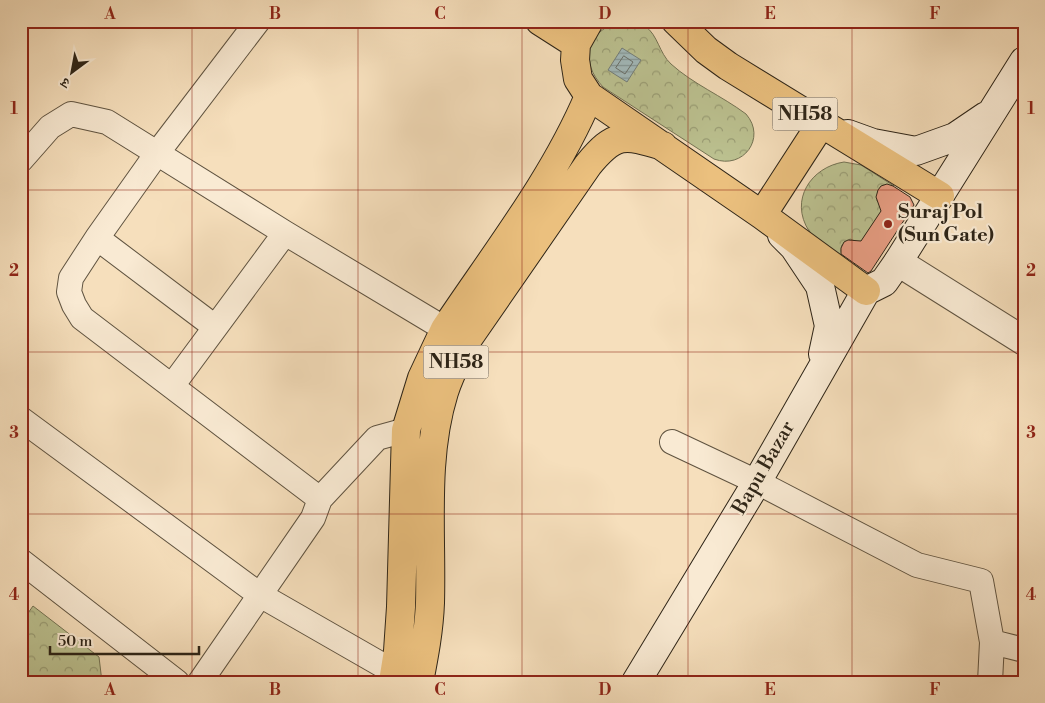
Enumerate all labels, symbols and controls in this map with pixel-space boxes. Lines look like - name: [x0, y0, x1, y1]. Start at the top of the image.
- text: A: [103, 4, 116, 24]
- text: B: [269, 4, 281, 24]
- text: C: [434, 4, 446, 24]
- text: D: [599, 4, 612, 24]
- text: E: [764, 4, 776, 24]
- text: F: [929, 4, 941, 24]
- north arrow: [48, 48, 98, 98]
- text: उ: [57, 72, 74, 92]
- road number: NH58: [772, 98, 838, 130]
- text: 1: [10, 99, 18, 119]
- text: 1: [1027, 99, 1035, 119]
- place label: Suraj Pol (Sun Gate): [898, 200, 994, 248]
- marker: Suraj Pol (Sun Gate): [882, 218, 894, 230]
- text: 2: [9, 261, 19, 281]
- text: 2: [1026, 261, 1036, 281]
- road number: NH58: [424, 346, 488, 378]
- street label: Bapu Bazar: [727, 416, 801, 520]
- text: 3: [9, 423, 19, 443]
- text: 3: [1026, 423, 1036, 443]
- text: 4: [9, 585, 20, 605]
- text: 4: [1026, 585, 1037, 605]
- scale bar: [50, 623, 199, 655]
- text: 50 m: [58, 632, 92, 651]
- text: A: [103, 680, 116, 700]
- text: B: [269, 680, 281, 700]
- text: C: [434, 680, 446, 700]
- text: D: [599, 680, 612, 700]
- text: E: [764, 680, 776, 700]
- text: F: [929, 680, 941, 700]

